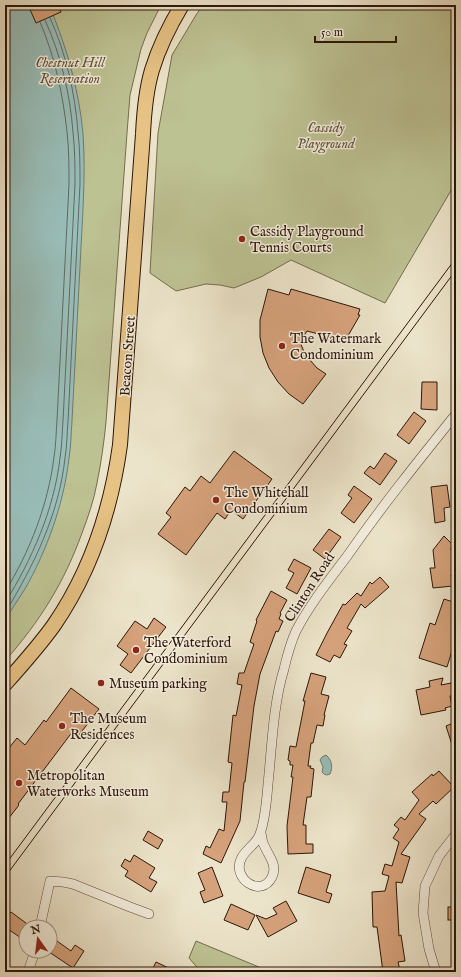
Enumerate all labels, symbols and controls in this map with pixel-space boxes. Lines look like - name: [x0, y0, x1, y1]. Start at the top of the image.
- scale bar: [315, 18, 396, 44]
- text: 50 m: [321, 25, 343, 40]
- park label: Chestnut Hill Reservation: [35, 54, 106, 88]
- park label: Cassidy Playground: [297, 119, 356, 154]
- place label: Cassidy Playground Tennis Courts: [250, 223, 364, 257]
- marker: Cassidy Playground Tennis Courts: [237, 234, 247, 244]
- street label: Beacon Street: [116, 315, 140, 397]
- place label: The Watermark Condominium: [290, 330, 382, 364]
- marker: The Watermark Condominium: [277, 341, 287, 351]
- place label: The Whitehall Condominium: [224, 484, 309, 518]
- marker: The Whitehall Condominium: [211, 495, 221, 505]
- street label: Clinton Road: [281, 549, 339, 626]
- place label: The Waterford Condominium: [144, 634, 232, 668]
- marker: The Waterford Condominium: [131, 645, 141, 655]
- place label: Museum parking: [109, 675, 207, 693]
- marker: Museum parking: [96, 678, 106, 688]
- place label: The Museum Residences: [70, 710, 147, 744]
- marker: The Museum Residences: [57, 721, 67, 731]
- place label: Metropolitan Waterworks Museum: [27, 767, 149, 801]
- marker: Metropolitan Waterworks Museum: [14, 778, 24, 788]
- north arrow: [18, 919, 58, 959]
- text: N: [29, 922, 43, 938]

